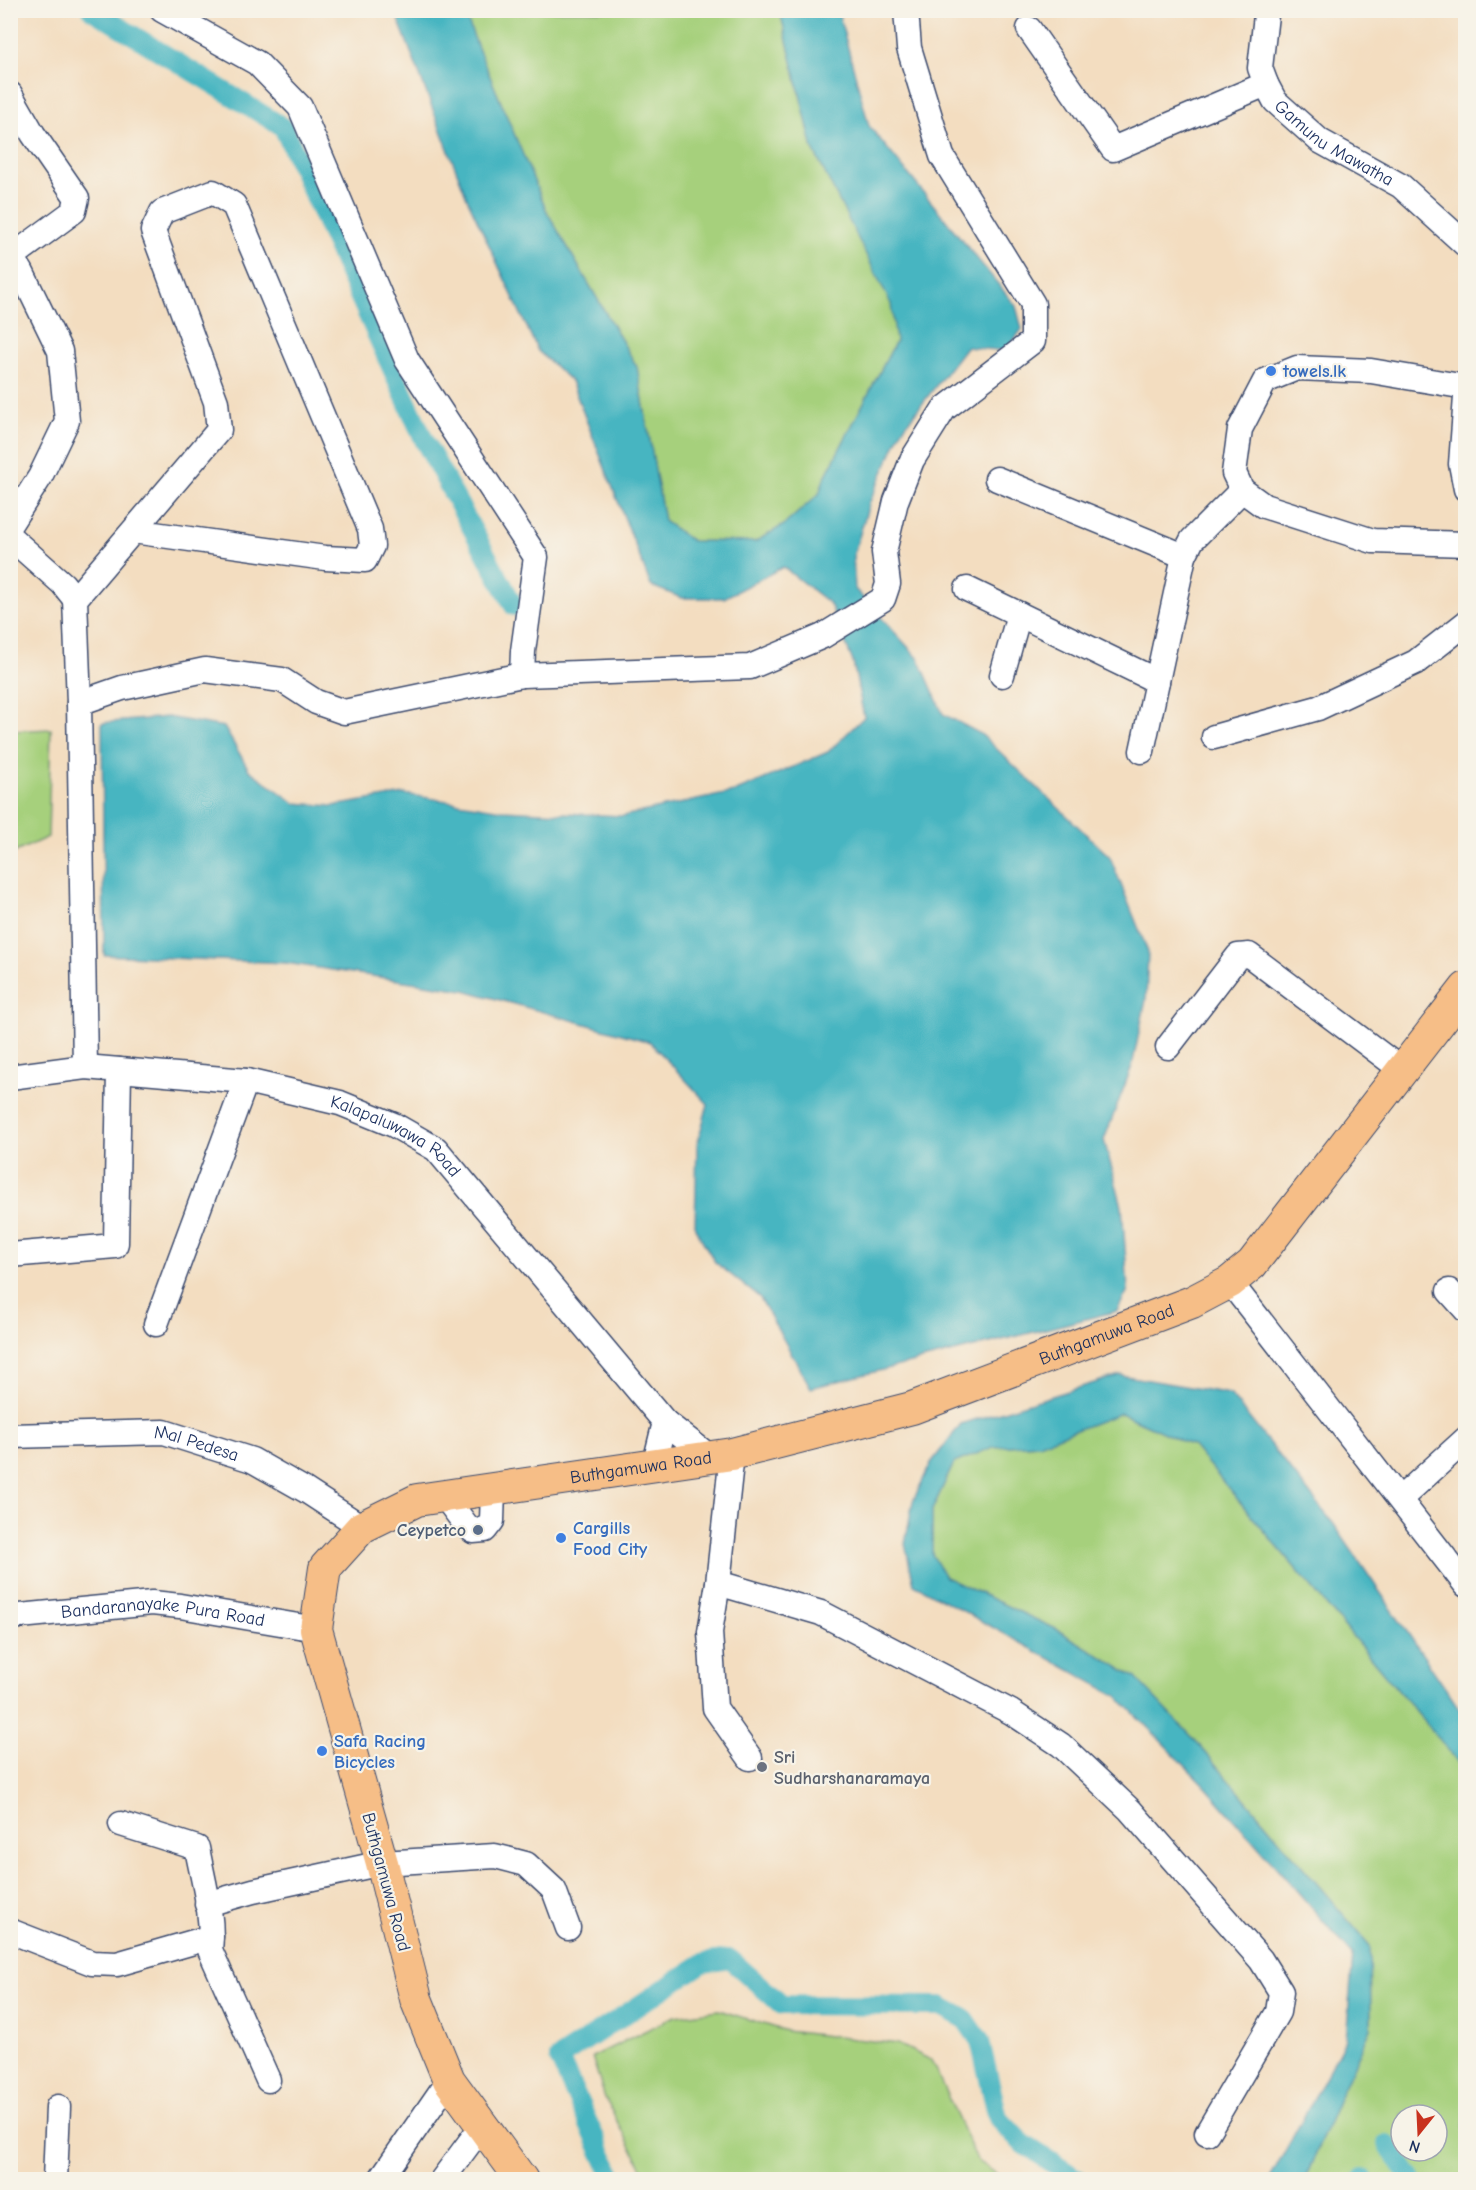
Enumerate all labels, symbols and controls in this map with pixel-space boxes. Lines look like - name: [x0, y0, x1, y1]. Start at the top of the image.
- street label: Gamunu Mawatha: [1270, 95, 1397, 190]
- place label: towels.lk: [1282, 361, 1346, 382]
- marker: towels.lk: [1264, 364, 1278, 378]
- street label: Kalapaluwawa Road: [329, 1091, 465, 1181]
- street label: Buthgamuwa Road: [1036, 1299, 1177, 1369]
- street label: Mal Pedesa: [154, 1421, 241, 1466]
- street label: Buthgamuwa Road: [569, 1447, 713, 1488]
- place label: Cargills Food City: [573, 1518, 648, 1560]
- place label: Ceypetco: [397, 1520, 466, 1541]
- marker: Ceypetco: [471, 1523, 485, 1537]
- marker: Cargills Food City: [554, 1531, 568, 1545]
- street label: Bandaranayake Pura Road: [60, 1592, 266, 1631]
- place label: Safa Racing Bicycles: [334, 1731, 426, 1773]
- marker: Safa Racing Bicycles: [315, 1744, 329, 1758]
- place label: Sri Sudharshanaramaya: [774, 1747, 930, 1789]
- marker: Sri Sudharshanaramaya: [755, 1760, 769, 1774]
- street label: Buthgamuwa Road: [357, 1810, 415, 1954]
- north arrow: [1389, 2103, 1449, 2163]
- text: N: [1407, 2136, 1422, 2156]

